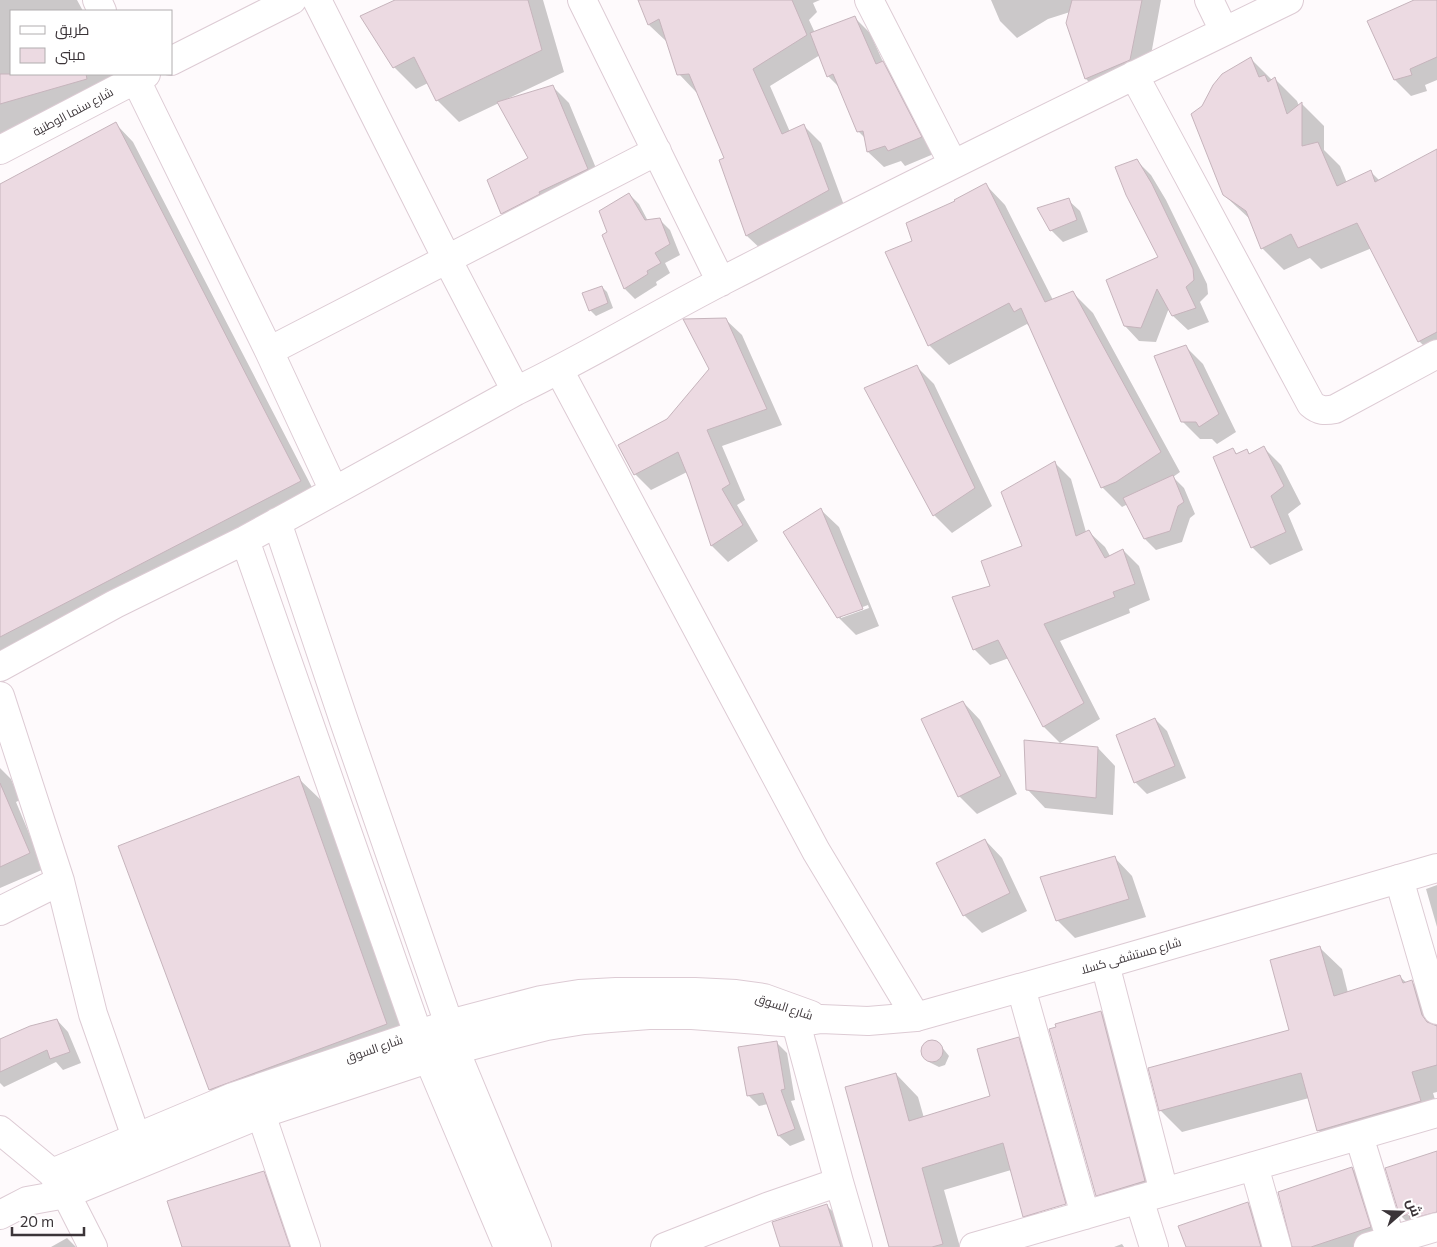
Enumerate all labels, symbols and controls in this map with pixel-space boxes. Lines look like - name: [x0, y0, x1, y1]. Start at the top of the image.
- legend: [10, 10, 172, 75]
- text: طريق: [55, 20, 89, 40]
- text: مبنى: [55, 45, 86, 65]
- street label: شارع سنما الوطنية: [30, 84, 116, 140]
- street label: شارع مستشفى كسلا: [1079, 934, 1183, 978]
- street label: شارع السوق: [753, 990, 815, 1024]
- street label: شارع السوق: [343, 1032, 405, 1066]
- north arrow: [1377, 1187, 1427, 1237]
- text: ش: [1403, 1196, 1426, 1219]
- scale bar: [12, 1204, 85, 1236]
- text: 20 m: [20, 1212, 54, 1230]

